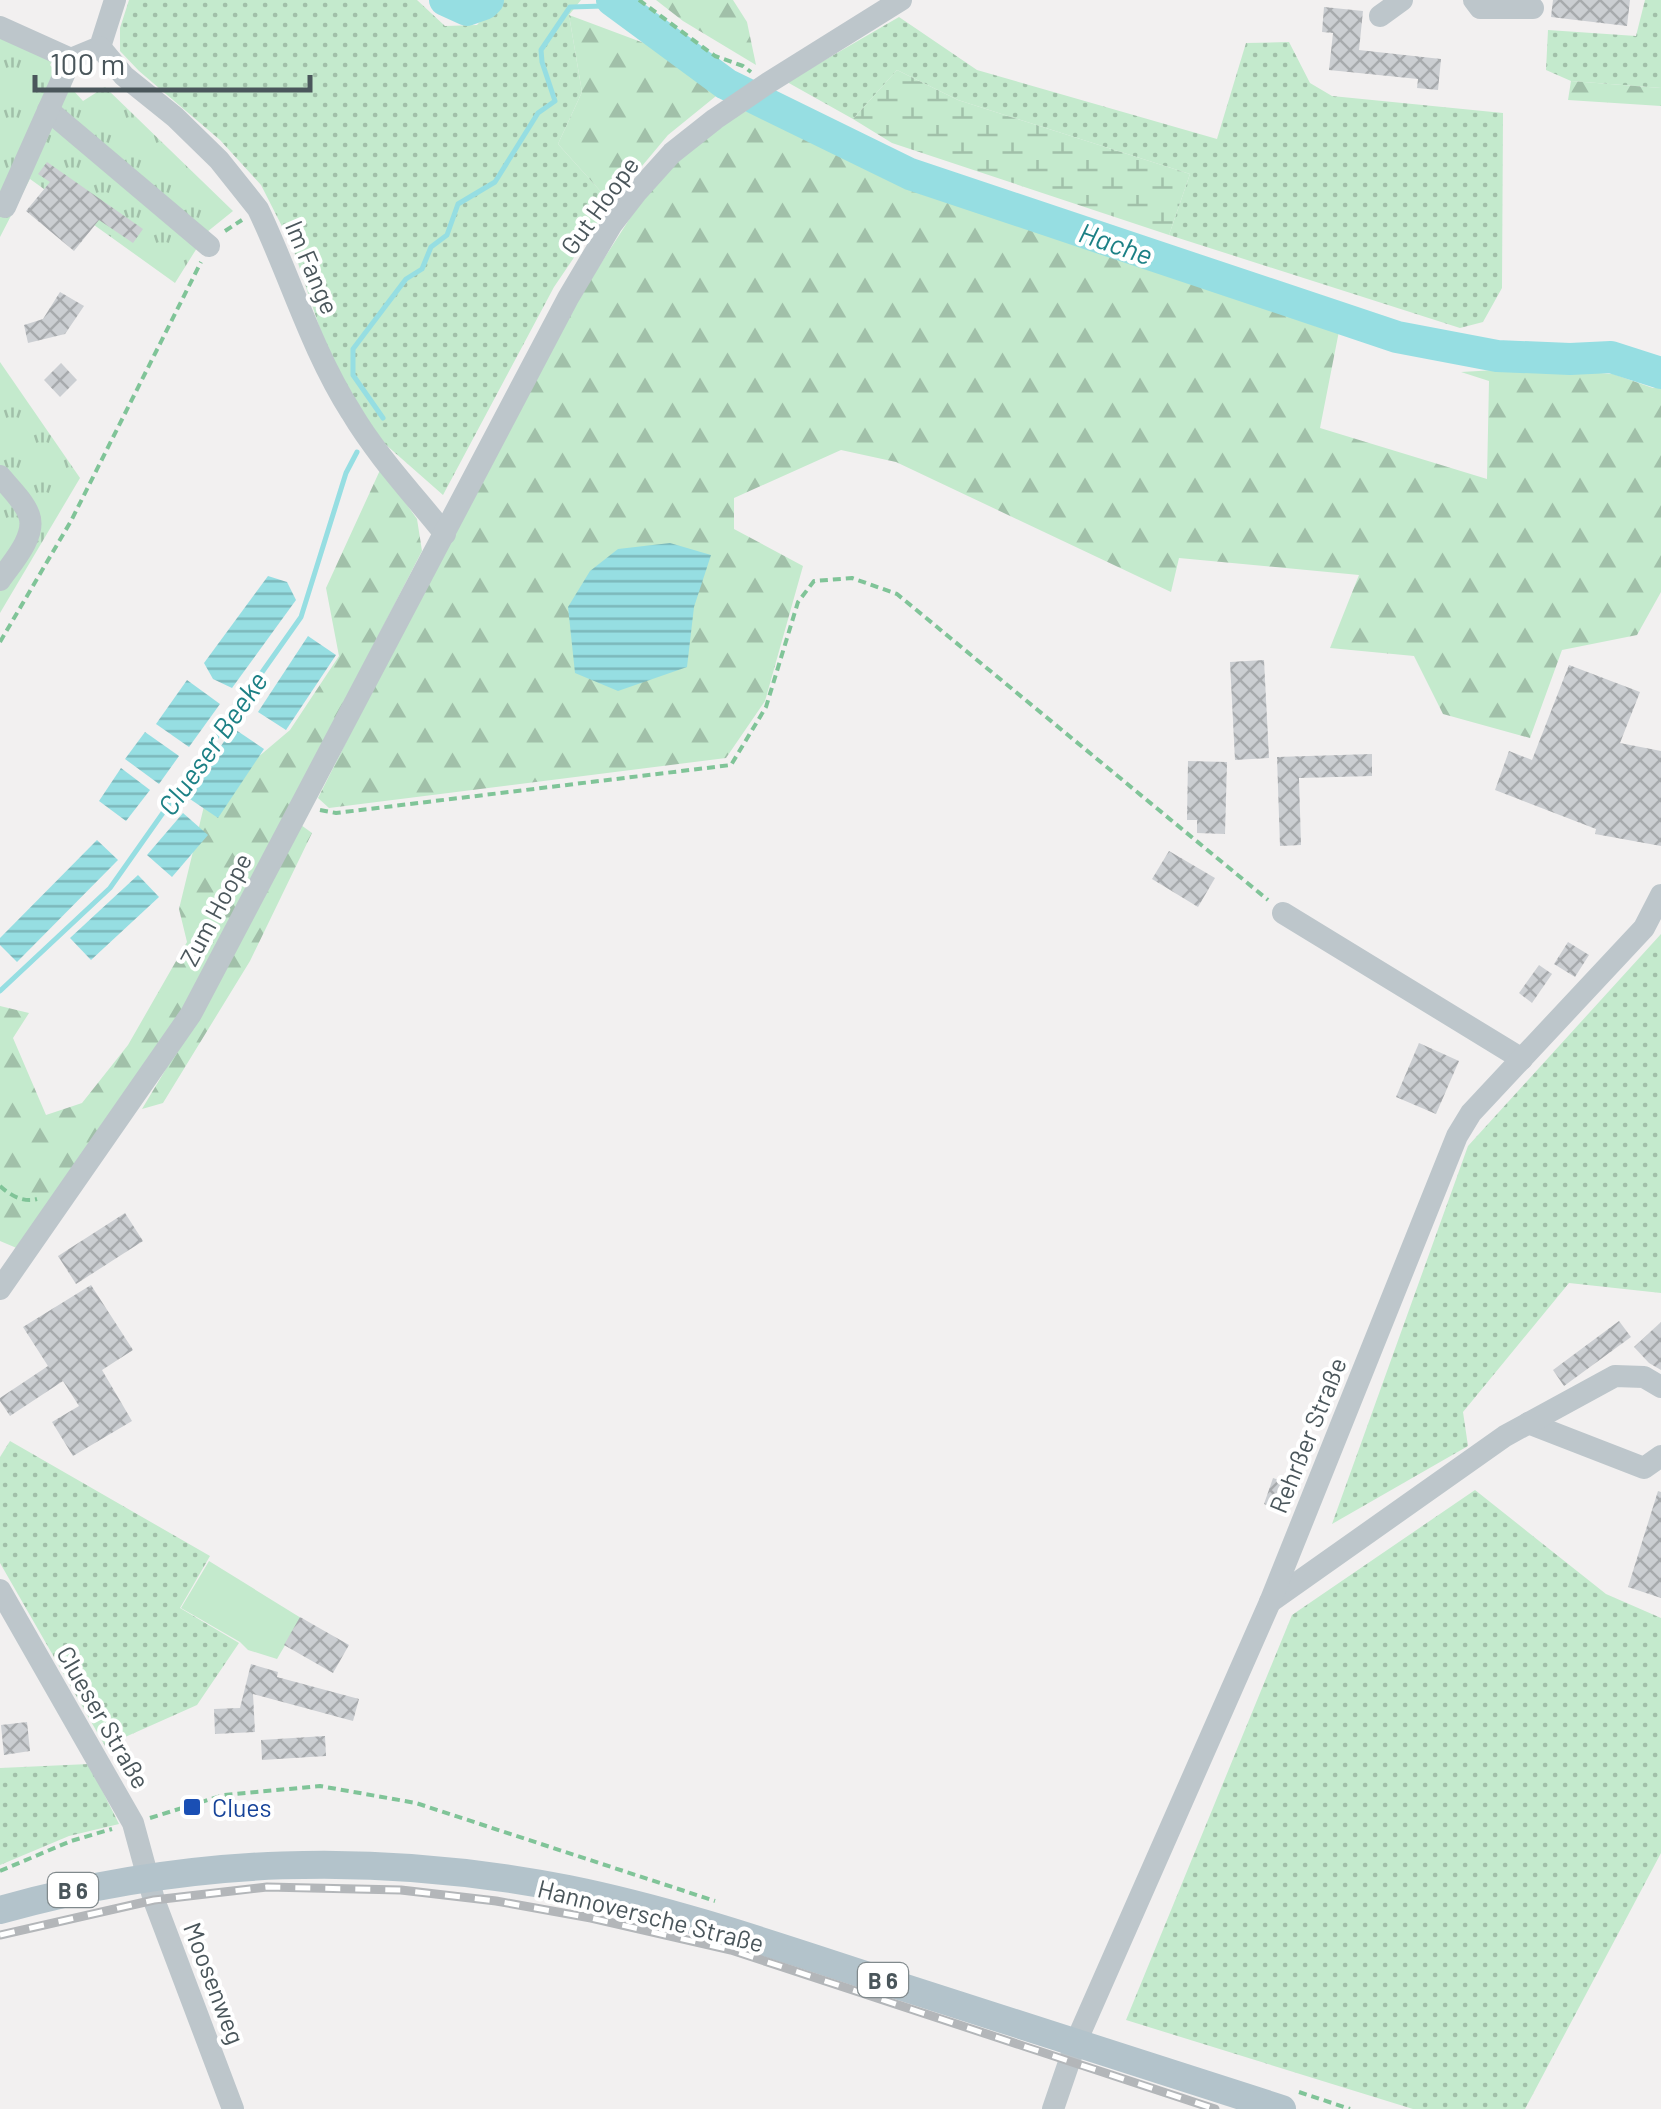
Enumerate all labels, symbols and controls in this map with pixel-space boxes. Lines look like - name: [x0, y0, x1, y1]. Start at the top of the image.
- scale bar: [35, 30, 310, 92]
- text: 100 m: [50, 45, 125, 81]
- street label: Gut Hoope: [554, 150, 644, 260]
- water label: Hache: [1075, 215, 1157, 271]
- street label: Im Fange: [280, 216, 346, 318]
- water label: Clueser Beeke: [150, 664, 274, 822]
- street label: Zum Hoope: [173, 847, 257, 971]
- street label: Rehrßer Straße: [1262, 1353, 1352, 1517]
- street label: Clueser Straße: [51, 1640, 157, 1794]
- place label: Clues: [212, 1792, 271, 1822]
- marker: Clues: [181, 1796, 203, 1818]
- street label: Hannoversche Straße: [535, 1872, 767, 1958]
- road number: B 6: [48, 1873, 98, 1907]
- street label: Moosenweg: [178, 1918, 252, 2048]
- road number: B 6: [858, 1963, 908, 1997]

